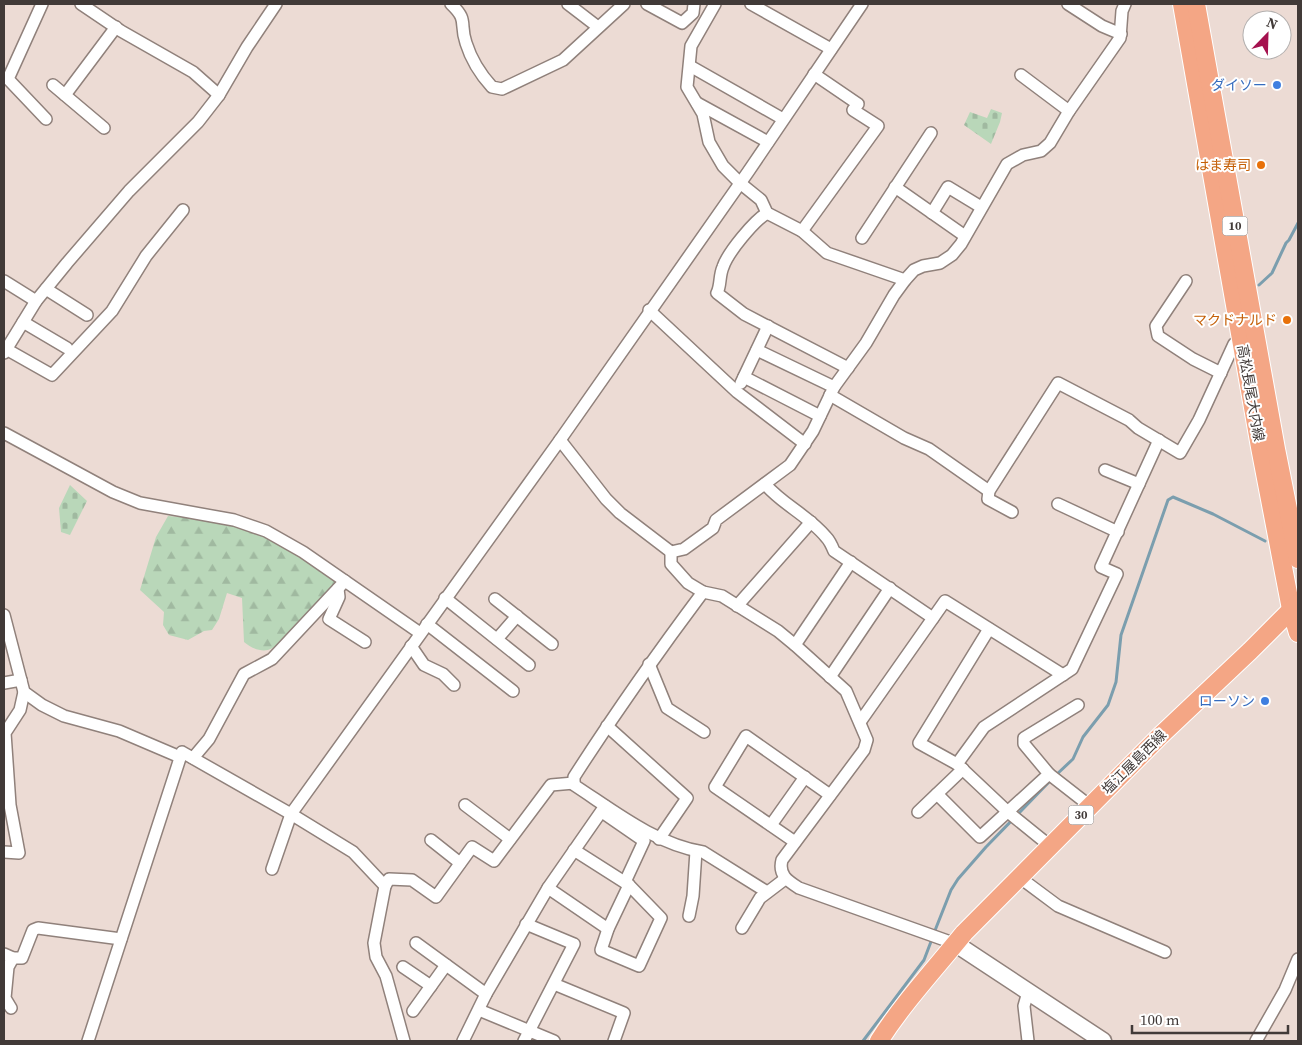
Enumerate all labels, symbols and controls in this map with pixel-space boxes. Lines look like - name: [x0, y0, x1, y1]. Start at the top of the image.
- north arrow: [1242, 10, 1292, 60]
- text: N: [1263, 12, 1281, 34]
- place label: ダイソー: [1211, 75, 1267, 95]
- marker: ダイソー: [1271, 79, 1283, 91]
- place label: はま寿司: [1195, 155, 1251, 175]
- marker: はま寿司: [1255, 159, 1267, 171]
- road number: 10: [1222, 217, 1248, 236]
- place label: マクドナルド: [1193, 310, 1277, 330]
- marker: マクドナルド: [1281, 314, 1293, 326]
- street label: 高松長尾大内線: [1233, 343, 1269, 443]
- place label: ローソン: [1199, 691, 1255, 711]
- marker: ローソン: [1259, 695, 1271, 707]
- street label: 塩江屋島西線: [1097, 725, 1171, 799]
- road number: 30: [1068, 806, 1094, 824]
- scale bar: [1132, 1002, 1288, 1034]
- text: 100 m: [1140, 1009, 1180, 1030]

